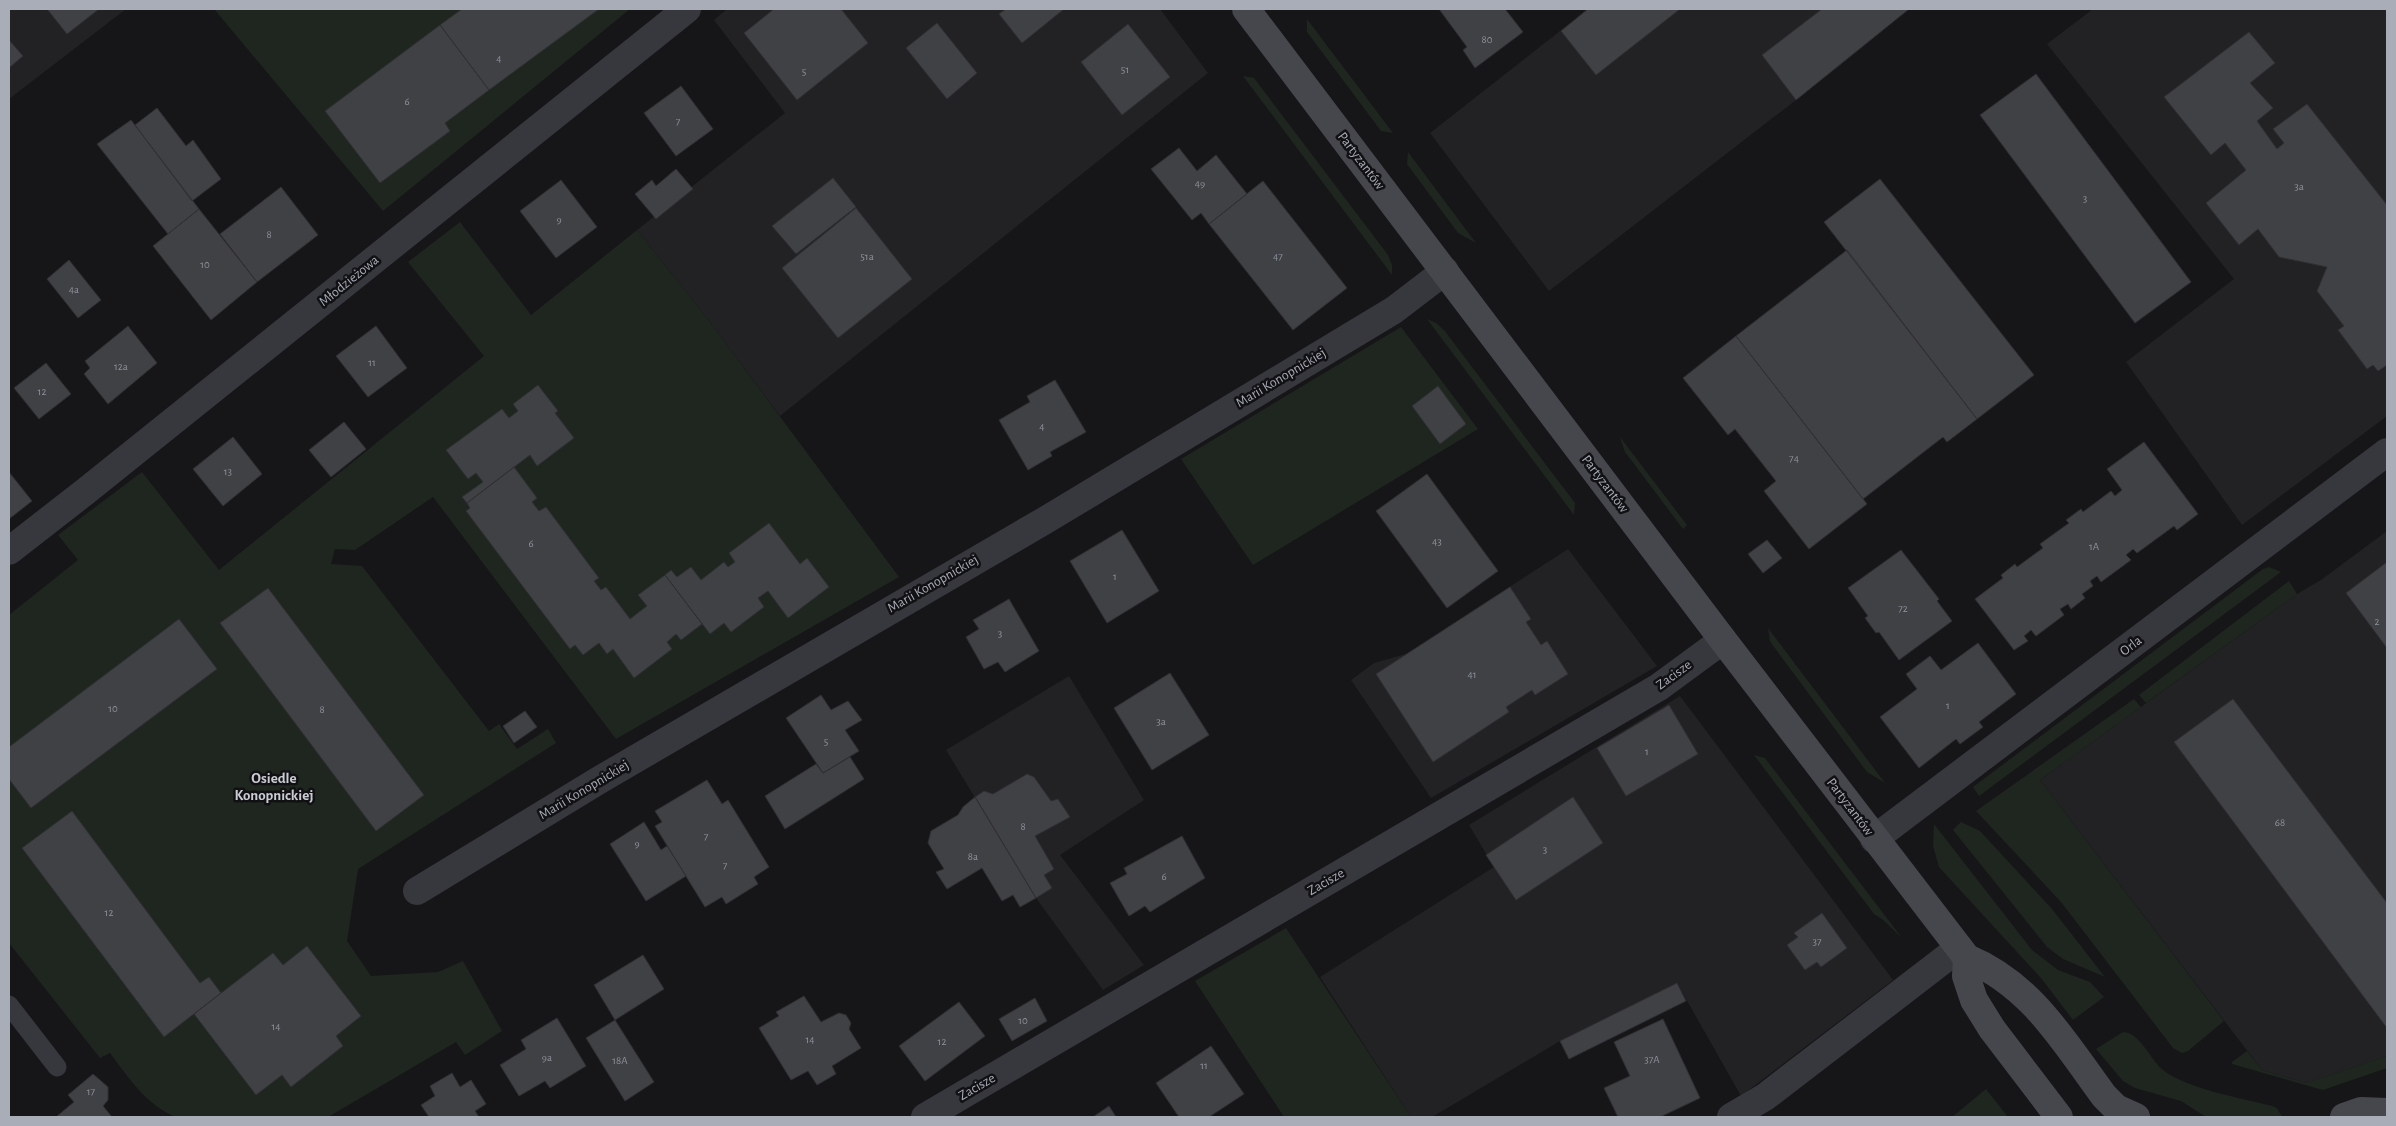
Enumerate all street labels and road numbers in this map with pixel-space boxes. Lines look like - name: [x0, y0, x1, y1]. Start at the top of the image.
- street label: Partyzantów: [1335, 130, 1387, 193]
- street label: Młodzieżowa: [316, 252, 382, 309]
- street label: Marii Konopnickiej: [1234, 346, 1328, 410]
- street label: Partyzantów: [1579, 453, 1631, 516]
- street label: Marii Konopnickiej: [885, 552, 981, 616]
- street label: Orla: [2117, 633, 2145, 659]
- street label: Zacisze: [1654, 658, 1694, 692]
- street label: Marii Konopnickiej: [537, 758, 631, 822]
- street label: Partyzantów: [1824, 776, 1876, 839]
- street label: Zacisze: [1305, 866, 1347, 898]
- street label: Zacisze: [956, 1071, 998, 1103]

